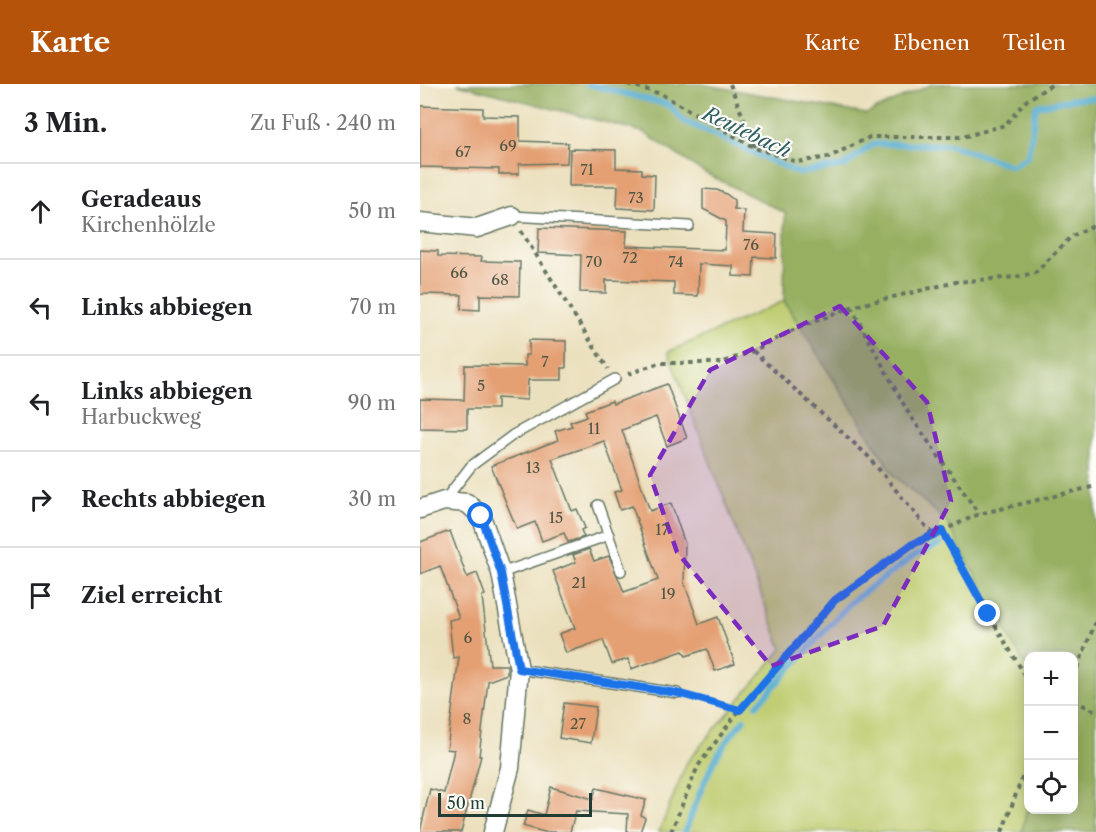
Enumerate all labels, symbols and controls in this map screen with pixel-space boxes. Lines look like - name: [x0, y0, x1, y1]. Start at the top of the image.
- text: Karte: [30, 25, 110, 59]
- text: Karte: [805, 30, 860, 55]
- text: Ebenen: [893, 30, 970, 55]
- text: Teilen: [1003, 30, 1066, 55]
- water label: Reutebach: [697, 100, 795, 163]
- text: 3 Min.: [24, 107, 107, 139]
- text: Zu Fuß · 240 m: [250, 111, 396, 135]
- house number: 69: [499, 136, 517, 155]
- house number: 67: [455, 142, 472, 161]
- house number: 71: [580, 160, 595, 179]
- text: Geradeaus: [81, 186, 201, 213]
- house number: 73: [628, 188, 644, 207]
- icon: ahead: [24, 195, 57, 228]
- text: 50 m: [349, 199, 396, 223]
- text: Kirchenhölzle: [81, 213, 216, 237]
- house number: 76: [743, 235, 759, 254]
- house number: 72: [622, 248, 638, 267]
- house number: 70: [586, 252, 602, 271]
- house number: 74: [668, 252, 684, 271]
- house number: 66: [450, 263, 468, 282]
- house number: 68: [491, 270, 509, 289]
- icon: left: [24, 291, 57, 324]
- text: Links abbiegen: [81, 294, 253, 321]
- text: 70 m: [350, 295, 396, 319]
- house number: 7: [541, 352, 549, 371]
- house number: 5: [477, 376, 485, 395]
- text: Links abbiegen: [81, 378, 253, 405]
- icon: left: [24, 387, 57, 420]
- text: 90 m: [348, 391, 396, 415]
- text: Harbuckweg: [81, 405, 201, 429]
- house number: 11: [588, 419, 601, 438]
- house number: 13: [526, 458, 540, 477]
- icon: right: [24, 483, 57, 516]
- text: Rechts abbiegen: [81, 486, 266, 513]
- text: 30 m: [348, 487, 396, 511]
- route start: [467, 502, 493, 528]
- house number: 15: [549, 508, 563, 527]
- house number: 17: [655, 520, 669, 539]
- house number: 21: [572, 573, 587, 592]
- icon: arrive: [24, 579, 57, 612]
- text: Ziel erreicht: [81, 582, 222, 609]
- house number: 19: [660, 584, 676, 603]
- route end: [974, 600, 1000, 626]
- house number: 6: [464, 628, 473, 647]
- map controls: [1024, 652, 1078, 814]
- button: +: [1024, 652, 1078, 706]
- button: −: [1024, 706, 1078, 760]
- house number: 8: [463, 709, 472, 728]
- house number: 27: [570, 714, 587, 733]
- button: locate: [1024, 760, 1078, 814]
- scale bar: [438, 790, 592, 818]
- text: 50 m: [447, 793, 485, 813]

